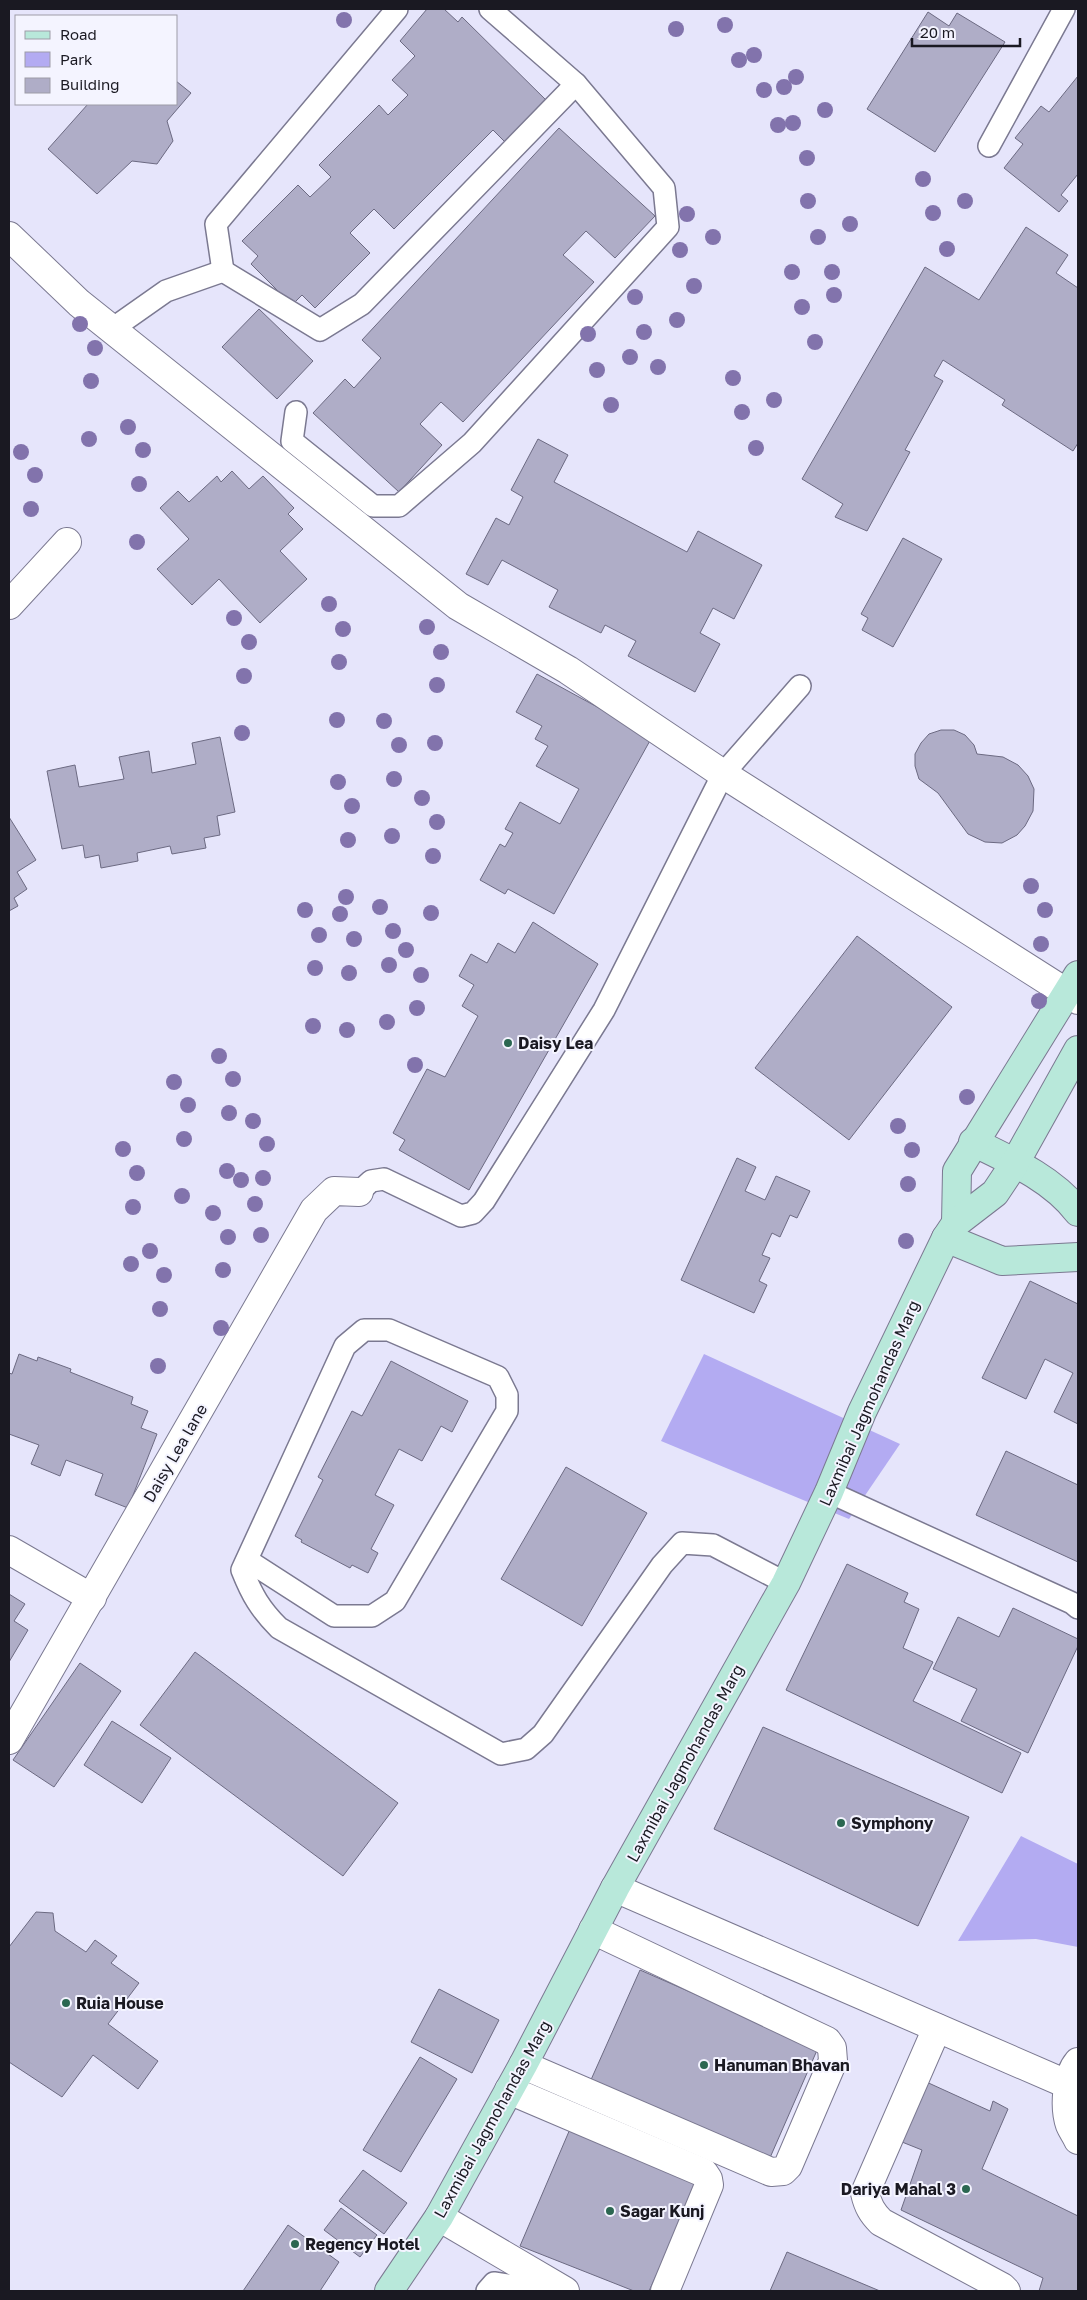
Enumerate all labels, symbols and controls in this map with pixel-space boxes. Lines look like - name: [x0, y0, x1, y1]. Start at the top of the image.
- legend: [15, 15, 178, 105]
- scale bar: [912, 15, 1020, 47]
- text: 20 m: [920, 23, 955, 41]
- text: Road: [60, 25, 97, 43]
- text: Park: [60, 50, 93, 68]
- text: Building: [60, 75, 120, 93]
- place label: Daisy Lea: [518, 1033, 593, 1053]
- marker: Daisy Lea: [502, 1037, 514, 1049]
- street label: Laxmibai Jagmohandas Marg: [815, 1297, 923, 1509]
- street label: Daisy Lea lane: [139, 1400, 211, 1506]
- street label: Laxmibai Jagmohandas Marg: [622, 1661, 748, 1865]
- place label: Symphony: [851, 1813, 934, 1833]
- marker: Symphony: [835, 1817, 847, 1829]
- place label: Ruia House: [76, 1993, 164, 2013]
- marker: Ruia House: [60, 1997, 72, 2009]
- street label: Laxmibai Jagmohandas Marg: [429, 2017, 555, 2221]
- place label: Hanuman Bhavan: [714, 2055, 850, 2075]
- marker: Hanuman Bhavan: [698, 2059, 710, 2071]
- place label: Dariya Mahal 3: [841, 2179, 956, 2199]
- marker: Dariya Mahal 3: [960, 2183, 972, 2195]
- place label: Sagar Kunj: [620, 2201, 704, 2221]
- marker: Sagar Kunj: [604, 2205, 616, 2217]
- place label: Regency Hotel: [305, 2234, 420, 2254]
- marker: Regency Hotel: [289, 2238, 301, 2250]

